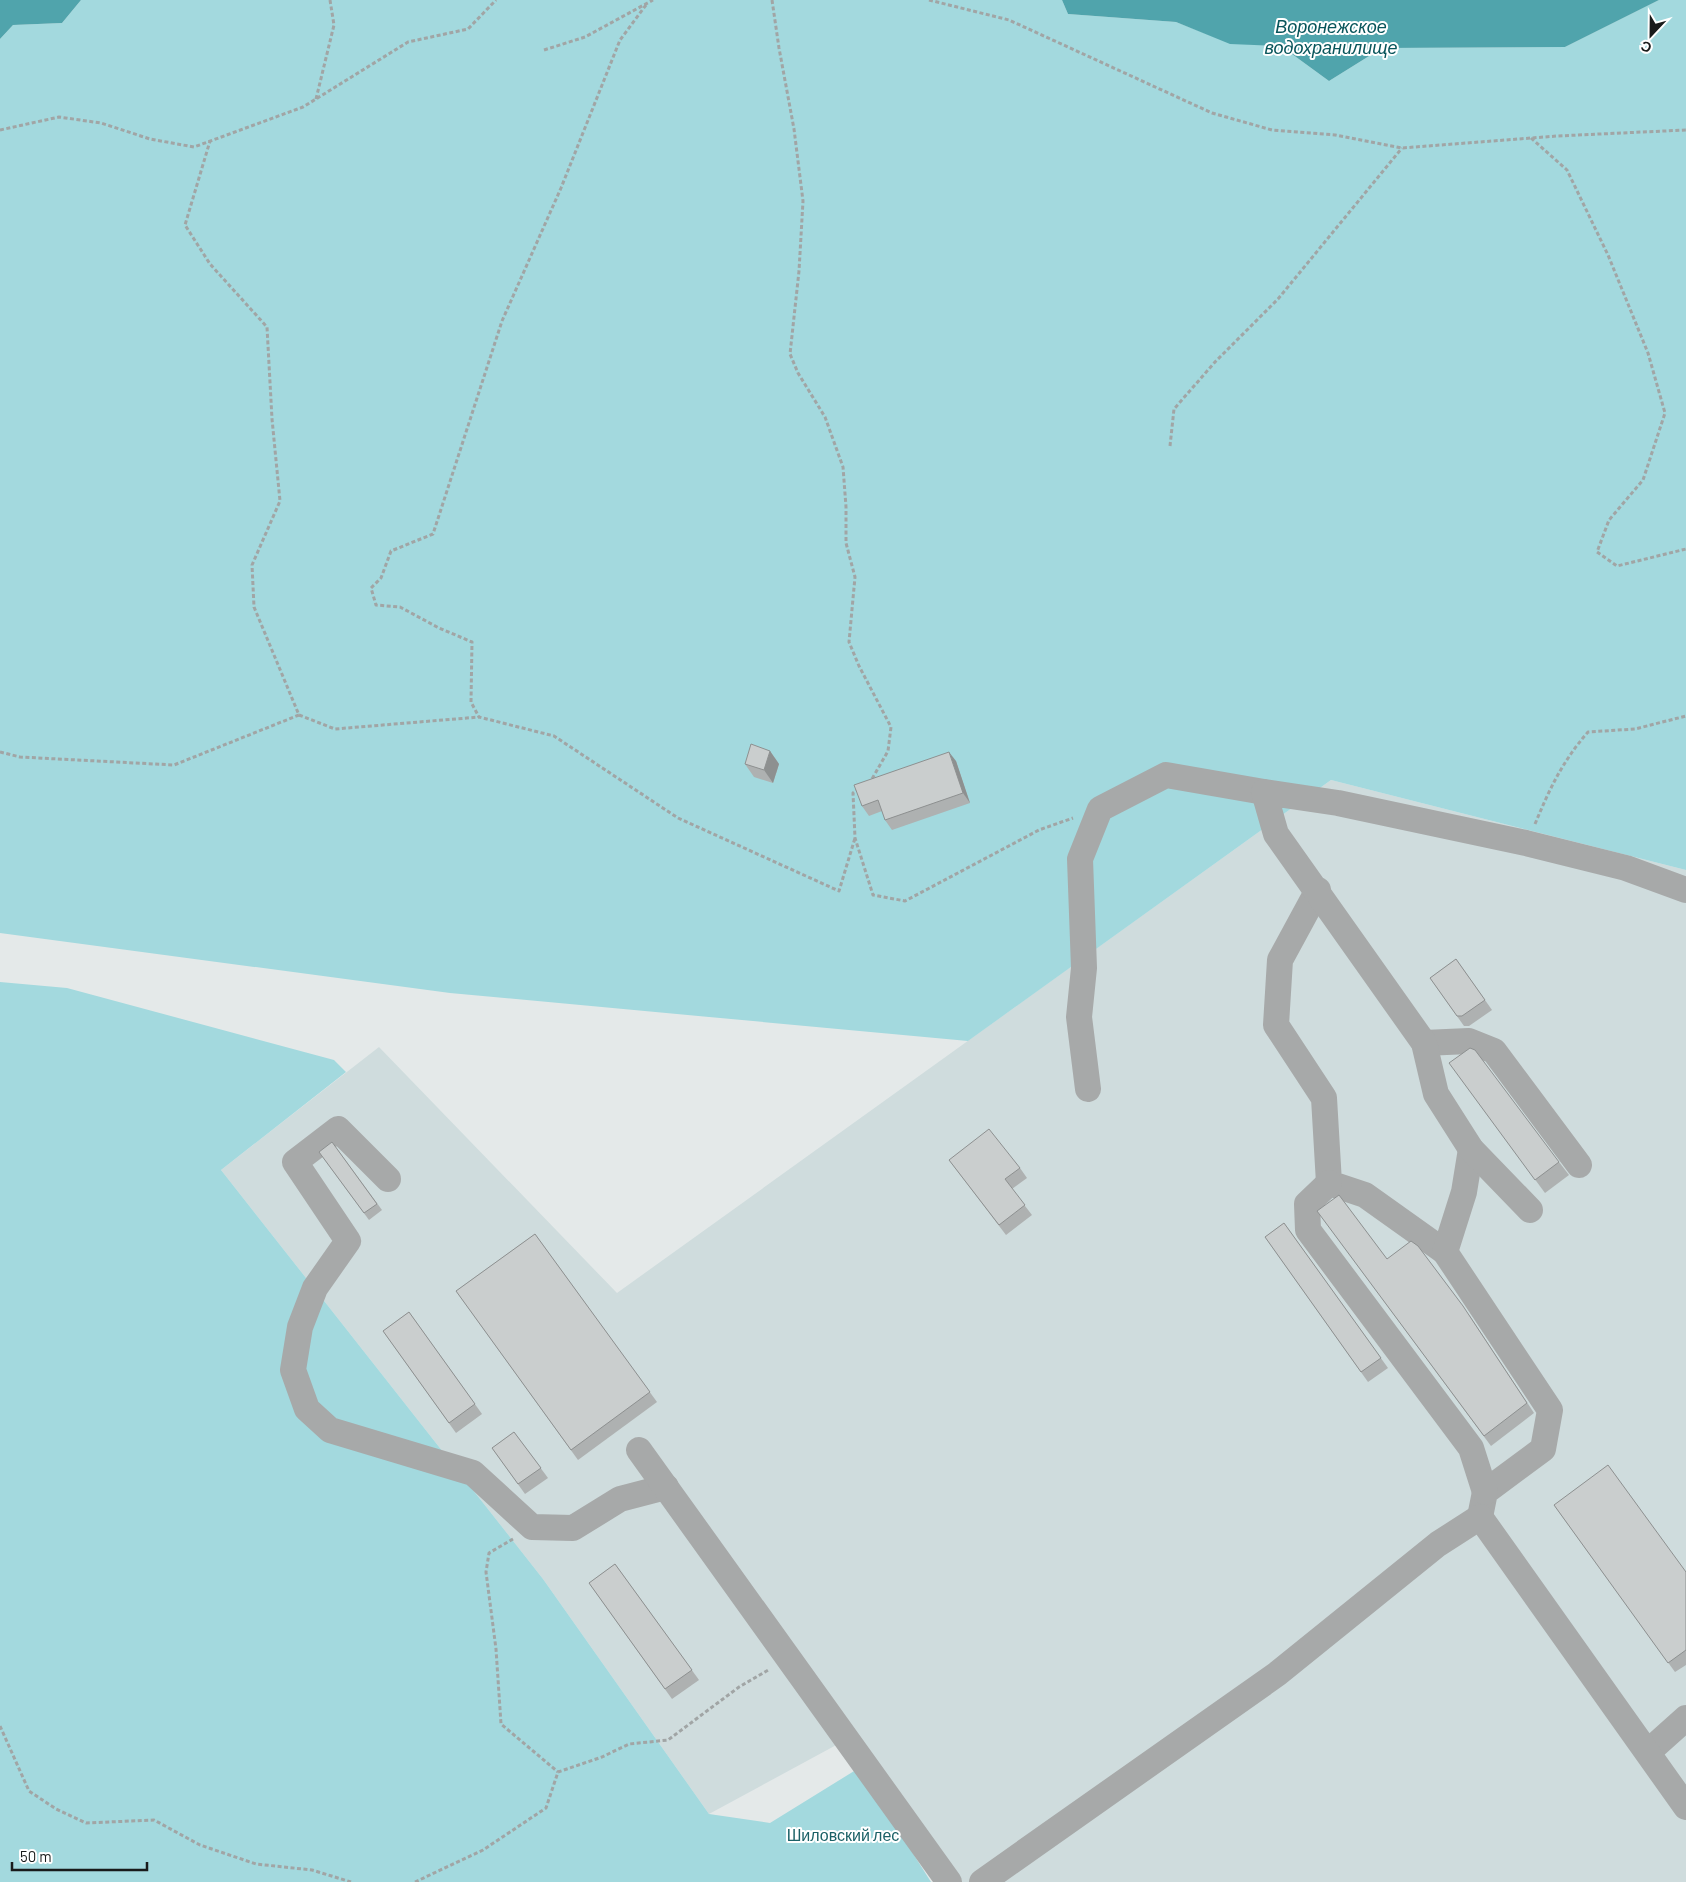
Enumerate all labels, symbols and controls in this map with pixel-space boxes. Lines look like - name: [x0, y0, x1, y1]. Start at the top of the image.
- north arrow: [1626, 10, 1676, 60]
- water label: Воронежское водохранилище: [1264, 15, 1398, 58]
- text: С: [1638, 38, 1654, 57]
- park label: Шиловский лес: [787, 1825, 899, 1844]
- scale bar: [12, 1840, 148, 1872]
- text: 50 m: [20, 1847, 52, 1865]

